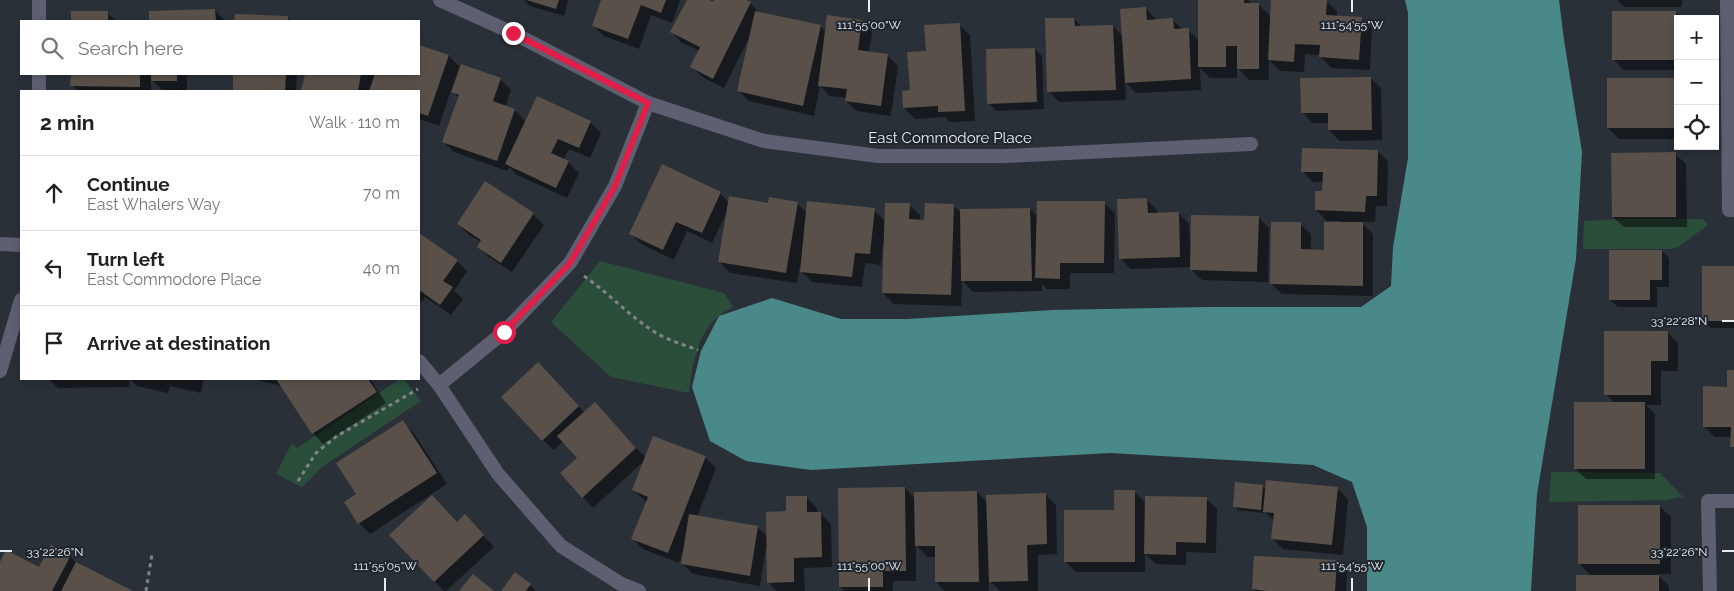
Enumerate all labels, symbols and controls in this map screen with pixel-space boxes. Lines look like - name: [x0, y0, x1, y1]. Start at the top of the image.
- map controls: [1674, 15, 1719, 150]
- button: +: [1674, 15, 1719, 60]
- text: 111°55'00"W: [837, 18, 902, 32]
- text: 111°54'55"W: [1321, 18, 1384, 32]
- search box: [20, 20, 420, 75]
- route end: [502, 22, 525, 45]
- icon: search: [38, 34, 66, 62]
- text: Search here: [78, 37, 184, 59]
- button: −: [1674, 60, 1719, 105]
- button: locate: [1674, 105, 1719, 150]
- text: 2 min: [40, 110, 94, 135]
- text: Walk · 110 m: [309, 113, 400, 132]
- street label: East Commodore Place: [868, 129, 1032, 147]
- text: Continue: [87, 173, 170, 195]
- icon: ahead: [40, 179, 68, 207]
- text: 70 m: [363, 184, 400, 203]
- text: East Whalers Way: [87, 195, 220, 214]
- text: Turn left: [87, 248, 164, 270]
- icon: left: [40, 254, 68, 282]
- text: 40 m: [363, 259, 400, 278]
- text: East Commodore Place: [87, 270, 261, 289]
- text: 33°22'28"N: [1651, 314, 1707, 328]
- route start: [493, 321, 516, 344]
- icon: arrive: [40, 329, 68, 357]
- text: Arrive at destination: [87, 332, 271, 354]
- text: 33°22'26"N: [27, 545, 83, 559]
- text: 33°22'26"N: [1651, 545, 1707, 559]
- text: 111°55'05"W: [353, 559, 417, 573]
- text: 111°55'00"W: [837, 559, 902, 573]
- text: 111°54'55"W: [1321, 559, 1384, 573]

